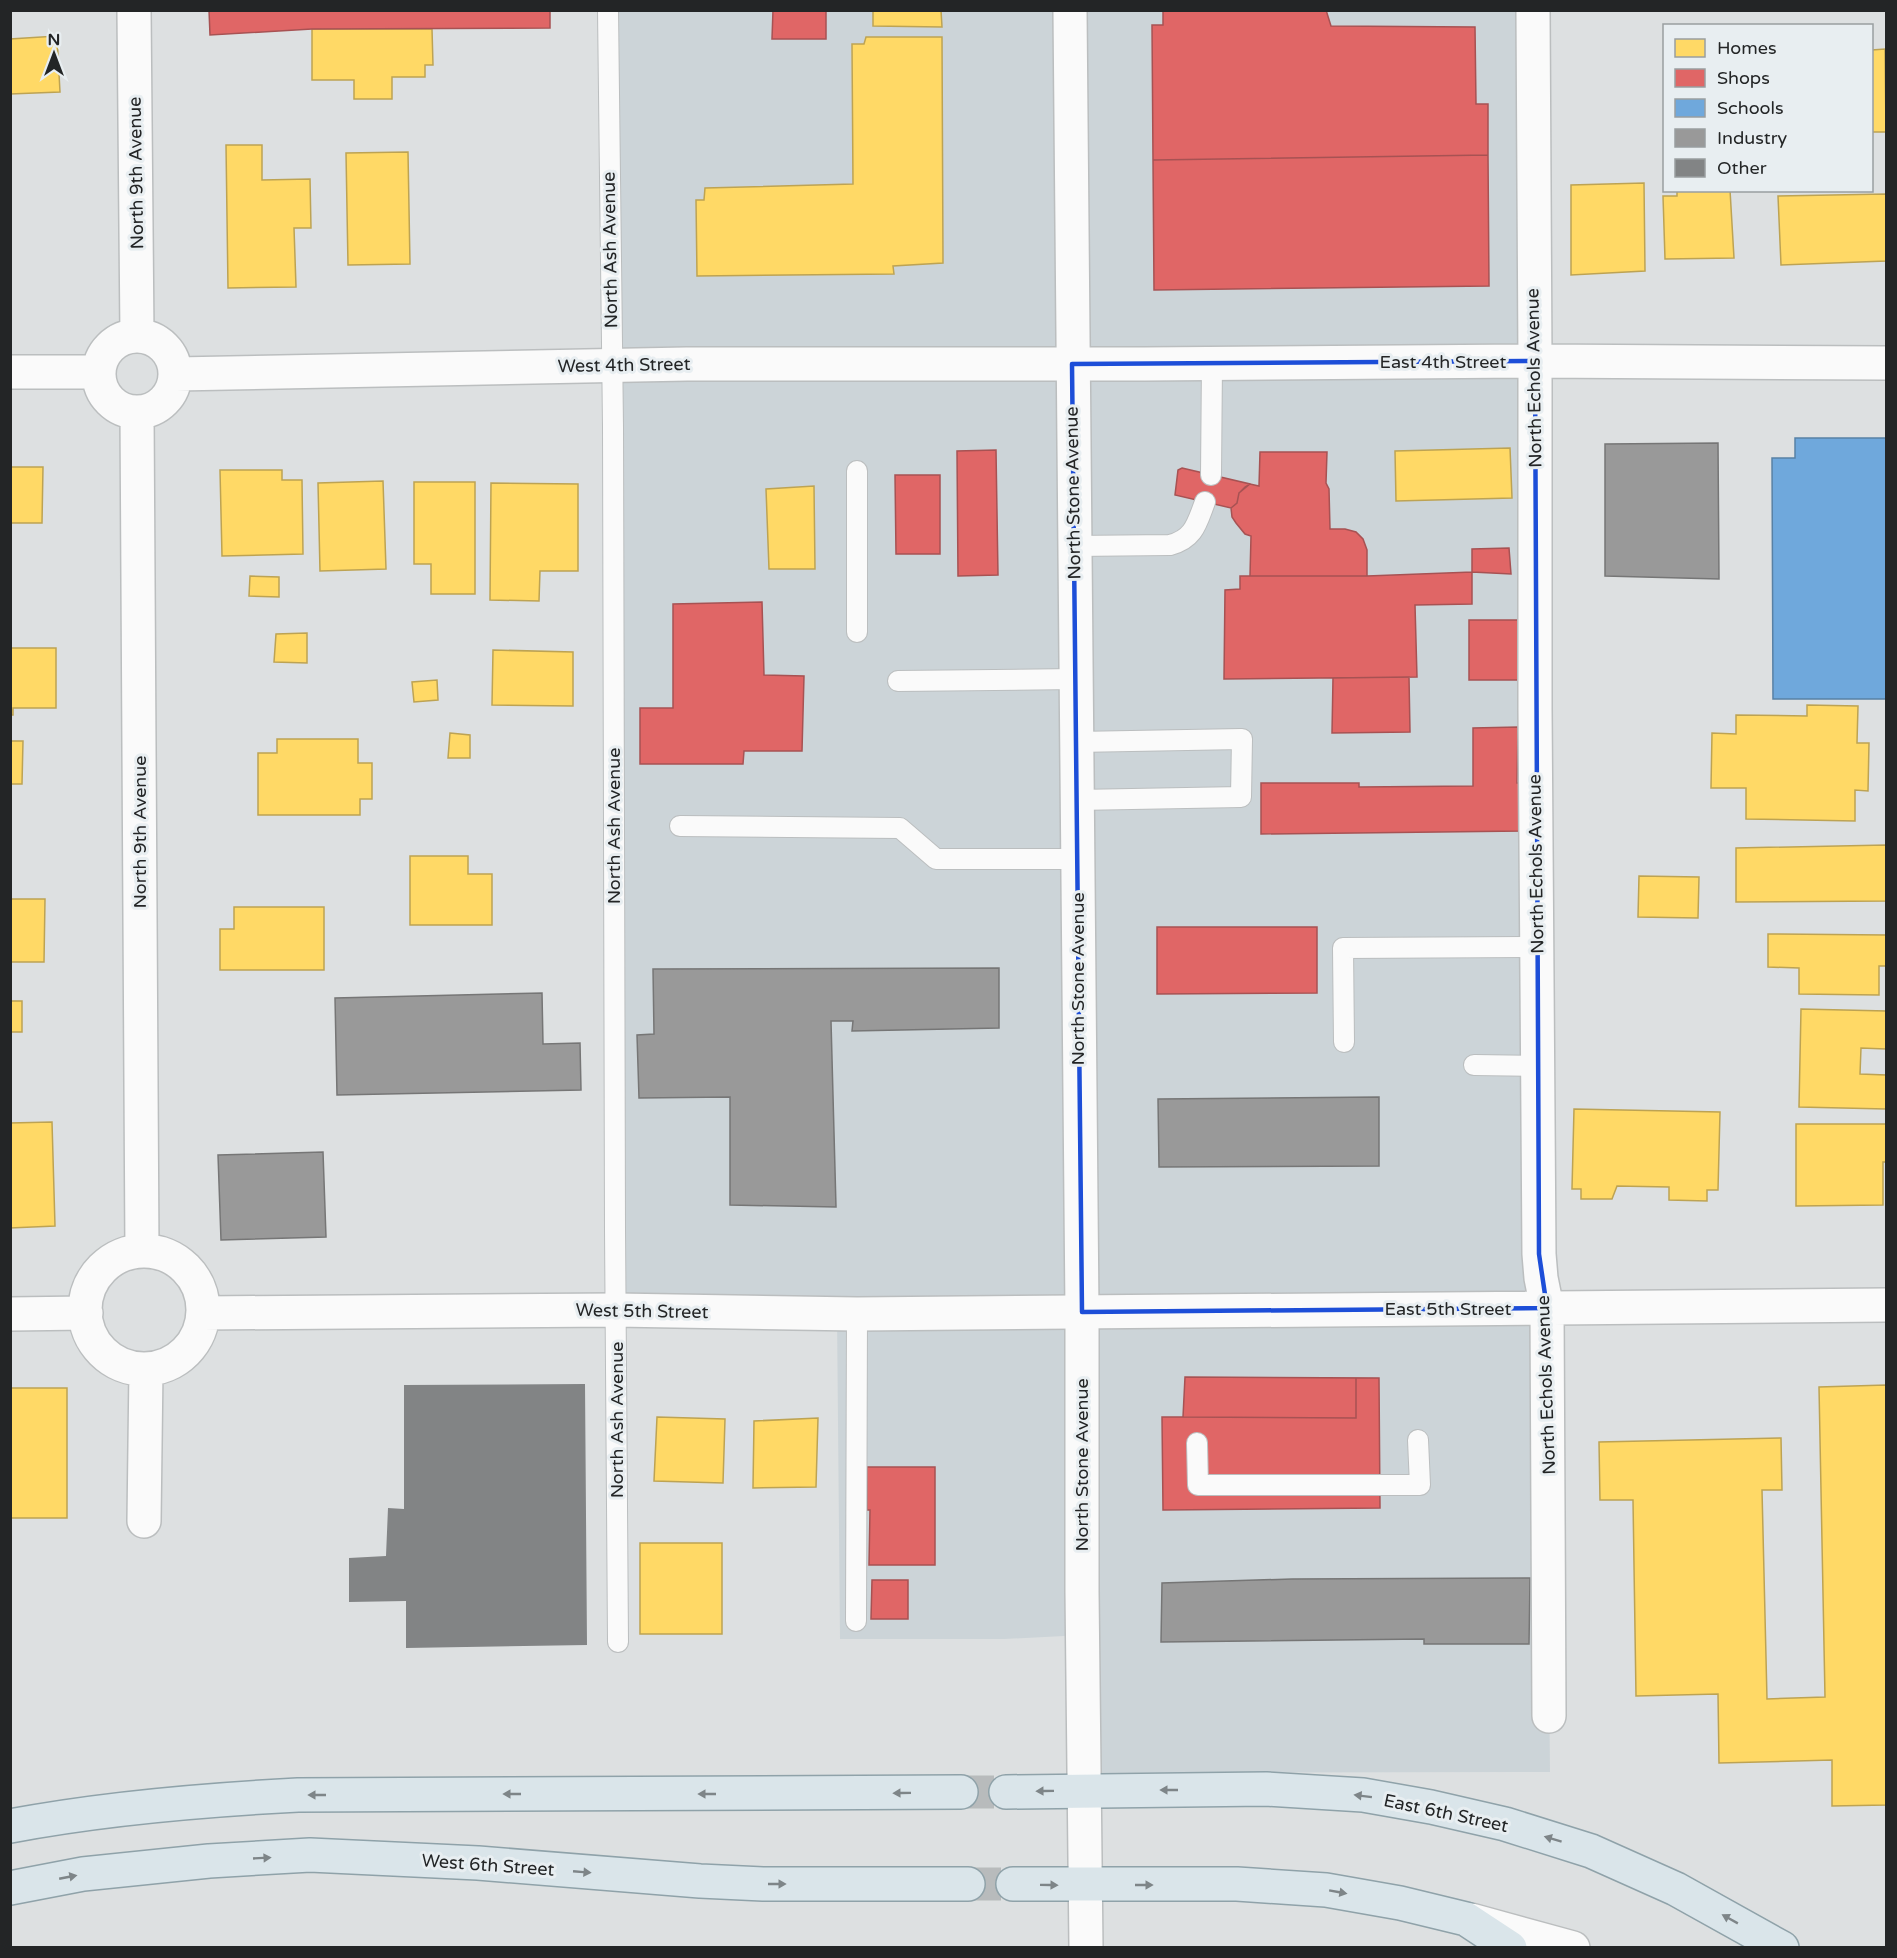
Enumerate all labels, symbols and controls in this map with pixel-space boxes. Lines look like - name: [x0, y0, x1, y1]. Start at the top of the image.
- north arrow: [24, 24, 84, 84]
- legend: [1663, 24, 1873, 192]
- text: N: [48, 30, 60, 50]
- text: Homes: [1717, 37, 1777, 59]
- text: Shops: [1717, 67, 1770, 89]
- street label: North 9th Avenue: [124, 96, 148, 250]
- text: Schools: [1717, 97, 1784, 119]
- text: Industry: [1717, 127, 1788, 149]
- text: Other: [1717, 157, 1767, 179]
- street label: North Ash Avenue: [598, 171, 622, 329]
- street label: North Echols Avenue: [1521, 288, 1547, 468]
- street label: East 4th Street: [1380, 351, 1507, 373]
- street label: West 4th Street: [557, 353, 691, 377]
- street label: North Stone Avenue: [1060, 406, 1086, 580]
- street label: North Ash Avenue: [603, 748, 625, 904]
- street label: North 9th Avenue: [129, 756, 151, 908]
- street label: North Echols Avenue: [1523, 774, 1549, 954]
- street label: North Stone Avenue: [1067, 892, 1089, 1066]
- street label: North Echols Avenue: [1532, 1295, 1560, 1475]
- street label: East 5th Street: [1385, 1298, 1512, 1320]
- street label: West 5th Street: [575, 1299, 709, 1323]
- street label: North Ash Avenue: [606, 1342, 628, 1498]
- street label: North Stone Avenue: [1071, 1378, 1093, 1552]
- one-way arrow: [1159, 1785, 1178, 1795]
- one-way arrow: [1036, 1786, 1055, 1796]
- one-way arrow: [893, 1788, 912, 1797]
- one-way arrow: [503, 1789, 522, 1799]
- one-way arrow: [698, 1789, 717, 1799]
- street label: East 6th Street: [1382, 1789, 1510, 1837]
- one-way arrow: [308, 1790, 327, 1800]
- one-way arrow: [1354, 1791, 1373, 1801]
- one-way arrow: [1544, 1834, 1562, 1843]
- street label: West 6th Street: [421, 1849, 555, 1881]
- one-way arrow: [252, 1853, 271, 1862]
- one-way arrow: [573, 1867, 592, 1877]
- one-way arrow: [59, 1872, 78, 1881]
- one-way arrow: [767, 1879, 786, 1889]
- one-way arrow: [1040, 1880, 1059, 1890]
- one-way arrow: [1134, 1880, 1153, 1890]
- one-way arrow: [1329, 1888, 1348, 1897]
- one-way arrow: [1722, 1914, 1739, 1924]

